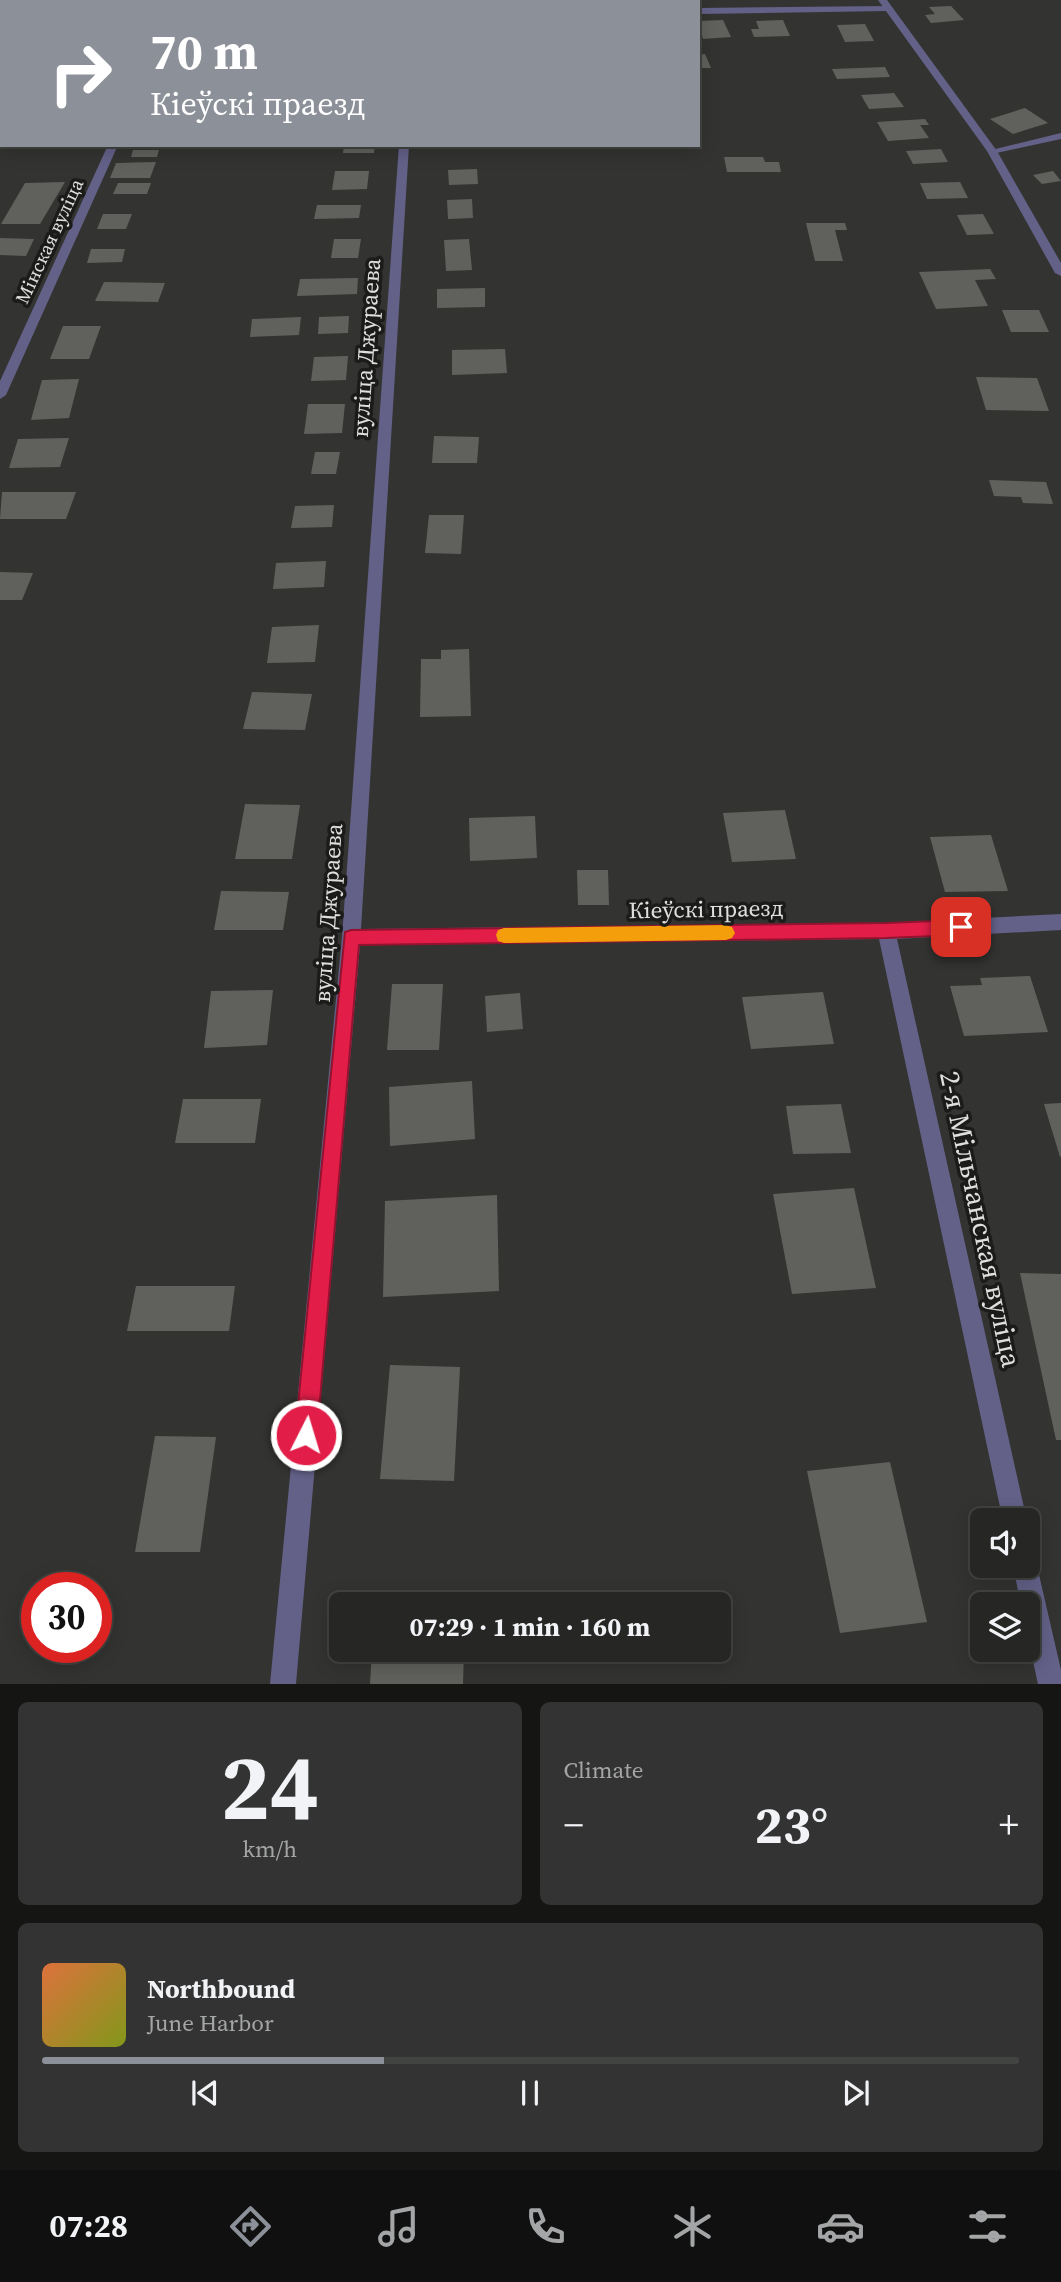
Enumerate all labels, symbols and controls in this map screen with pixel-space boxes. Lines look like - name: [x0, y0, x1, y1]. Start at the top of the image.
- text: 70 m: [150, 18, 258, 85]
- icon: right: [35, 28, 126, 119]
- text: Кіеўскі праезд: [150, 82, 365, 126]
- street label: Мінская вуліца: [9, 174, 89, 308]
- street label: вуліца Джураева: [344, 257, 388, 439]
- street label: вуліца Джураева: [306, 822, 350, 1004]
- street label: Кіеўскі праезд: [628, 892, 784, 926]
- pin: [931, 897, 991, 957]
- icon: arrive: [942, 908, 980, 946]
- street label: 2-я Мільчанская вуліца: [931, 1067, 1031, 1371]
- position arrow: [269, 1398, 343, 1472]
- map controls: [970, 1508, 1040, 1662]
- button: sound: [970, 1508, 1040, 1578]
- speed limit sign: 30: [21, 1572, 112, 1663]
- button: layers: [970, 1592, 1040, 1662]
- text: 07:29 · 1 min · 160 m: [410, 1609, 650, 1645]
- text: 24: [220, 1725, 319, 1849]
- text: Climate: [564, 1754, 643, 1786]
- text: 23°: [755, 1789, 828, 1860]
- text: −: [564, 1799, 584, 1851]
- text: +: [999, 1799, 1019, 1851]
- text: km/h: [242, 1833, 297, 1865]
- text: Northbound: [147, 1971, 295, 2007]
- text: June Harbor: [147, 2007, 274, 2039]
- icon: previous: [186, 2074, 224, 2112]
- icon: pause: [511, 2074, 549, 2112]
- icon: next: [837, 2074, 875, 2112]
- icon: directions: [226, 2202, 275, 2251]
- icon: music: [374, 2202, 423, 2251]
- icon: phone: [521, 2202, 570, 2251]
- icon: climate: [668, 2202, 717, 2251]
- icon: car: [816, 2202, 865, 2251]
- icon: filters: [963, 2202, 1012, 2251]
- text: 07:28: [49, 2204, 128, 2248]

